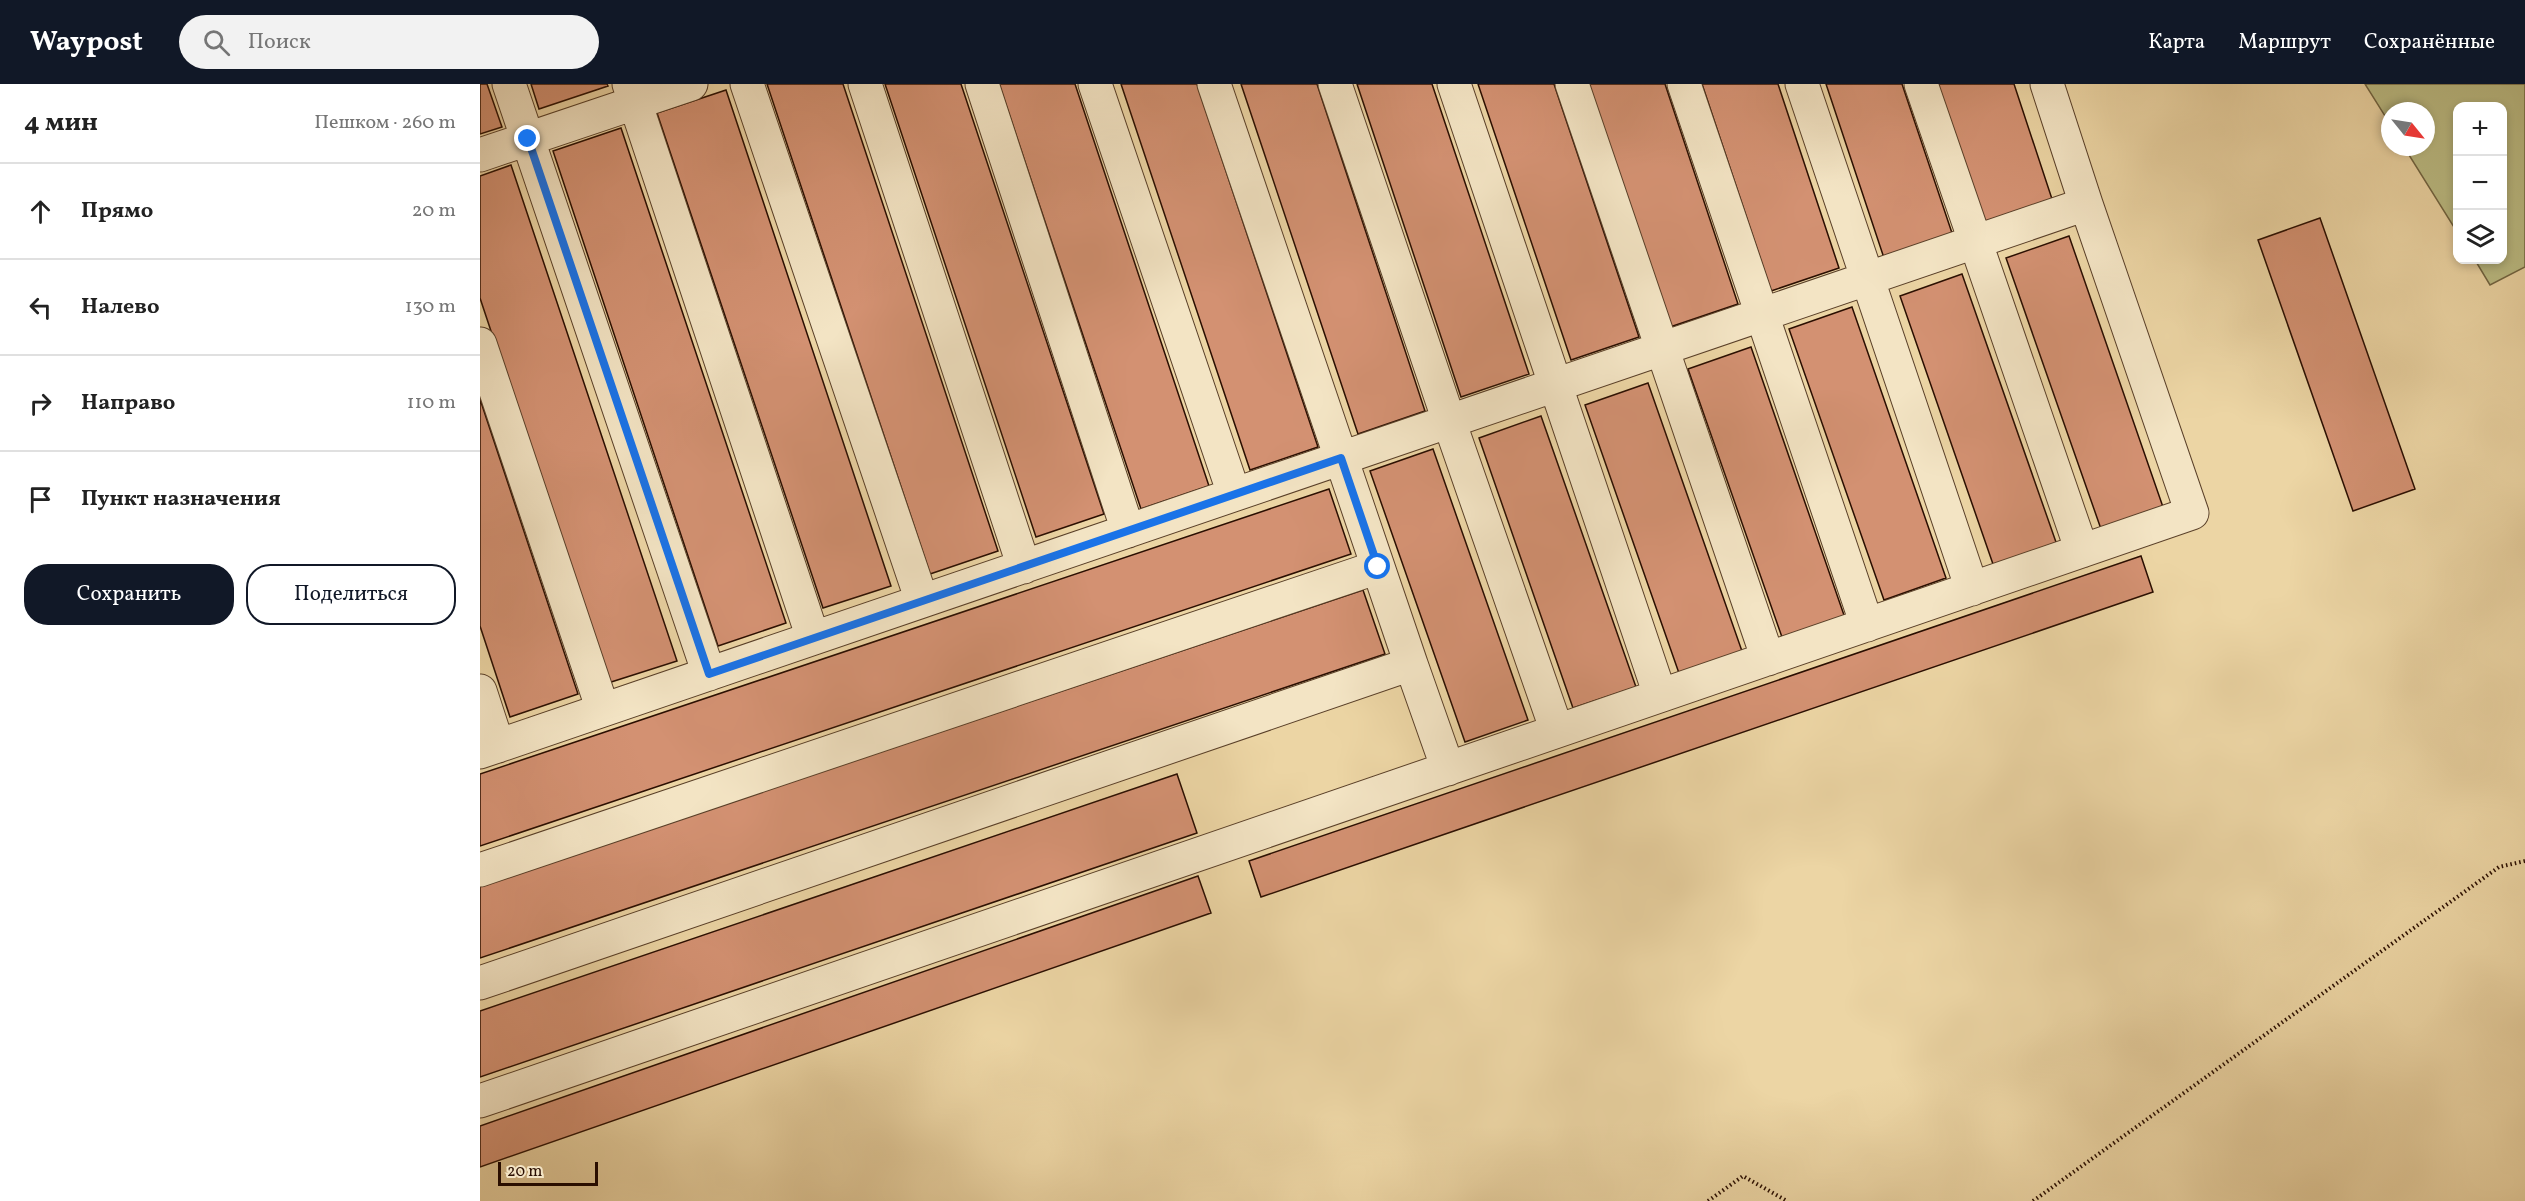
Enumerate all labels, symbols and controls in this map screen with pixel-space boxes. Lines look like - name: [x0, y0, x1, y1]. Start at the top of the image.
- search box: [179, 15, 599, 69]
- text: Waypost: [30, 23, 143, 62]
- icon: search: [200, 26, 233, 59]
- text: Поиск: [248, 27, 311, 58]
- text: Карта: [2148, 28, 2205, 57]
- text: Маршрут: [2238, 28, 2331, 57]
- text: Сохранённые: [2364, 28, 2495, 57]
- north arrow: [2381, 102, 2435, 156]
- map controls: [2453, 102, 2507, 264]
- button: +: [2453, 102, 2507, 156]
- text: 4 мин: [24, 105, 98, 141]
- text: Пешком · 260 m: [314, 109, 456, 137]
- route end: [514, 125, 540, 151]
- button: −: [2453, 156, 2507, 210]
- icon: ahead: [24, 195, 57, 228]
- text: Прямо: [81, 196, 153, 227]
- text: 20 m: [412, 197, 456, 225]
- button: layers: [2453, 210, 2507, 264]
- icon: left: [24, 291, 57, 324]
- text: Налево: [81, 292, 160, 323]
- text: 130 m: [405, 293, 456, 321]
- icon: right: [24, 387, 57, 420]
- text: Направо: [81, 388, 175, 419]
- text: 110 m: [407, 389, 456, 417]
- icon: arrive: [24, 483, 57, 516]
- text: Пункт назначения: [81, 484, 281, 515]
- route start: [1364, 553, 1390, 579]
- button: Сохранить: [24, 564, 234, 625]
- button: Поделиться: [246, 564, 456, 625]
- scale bar: [498, 1159, 598, 1186]
- text: 20 m: [507, 1161, 542, 1183]

